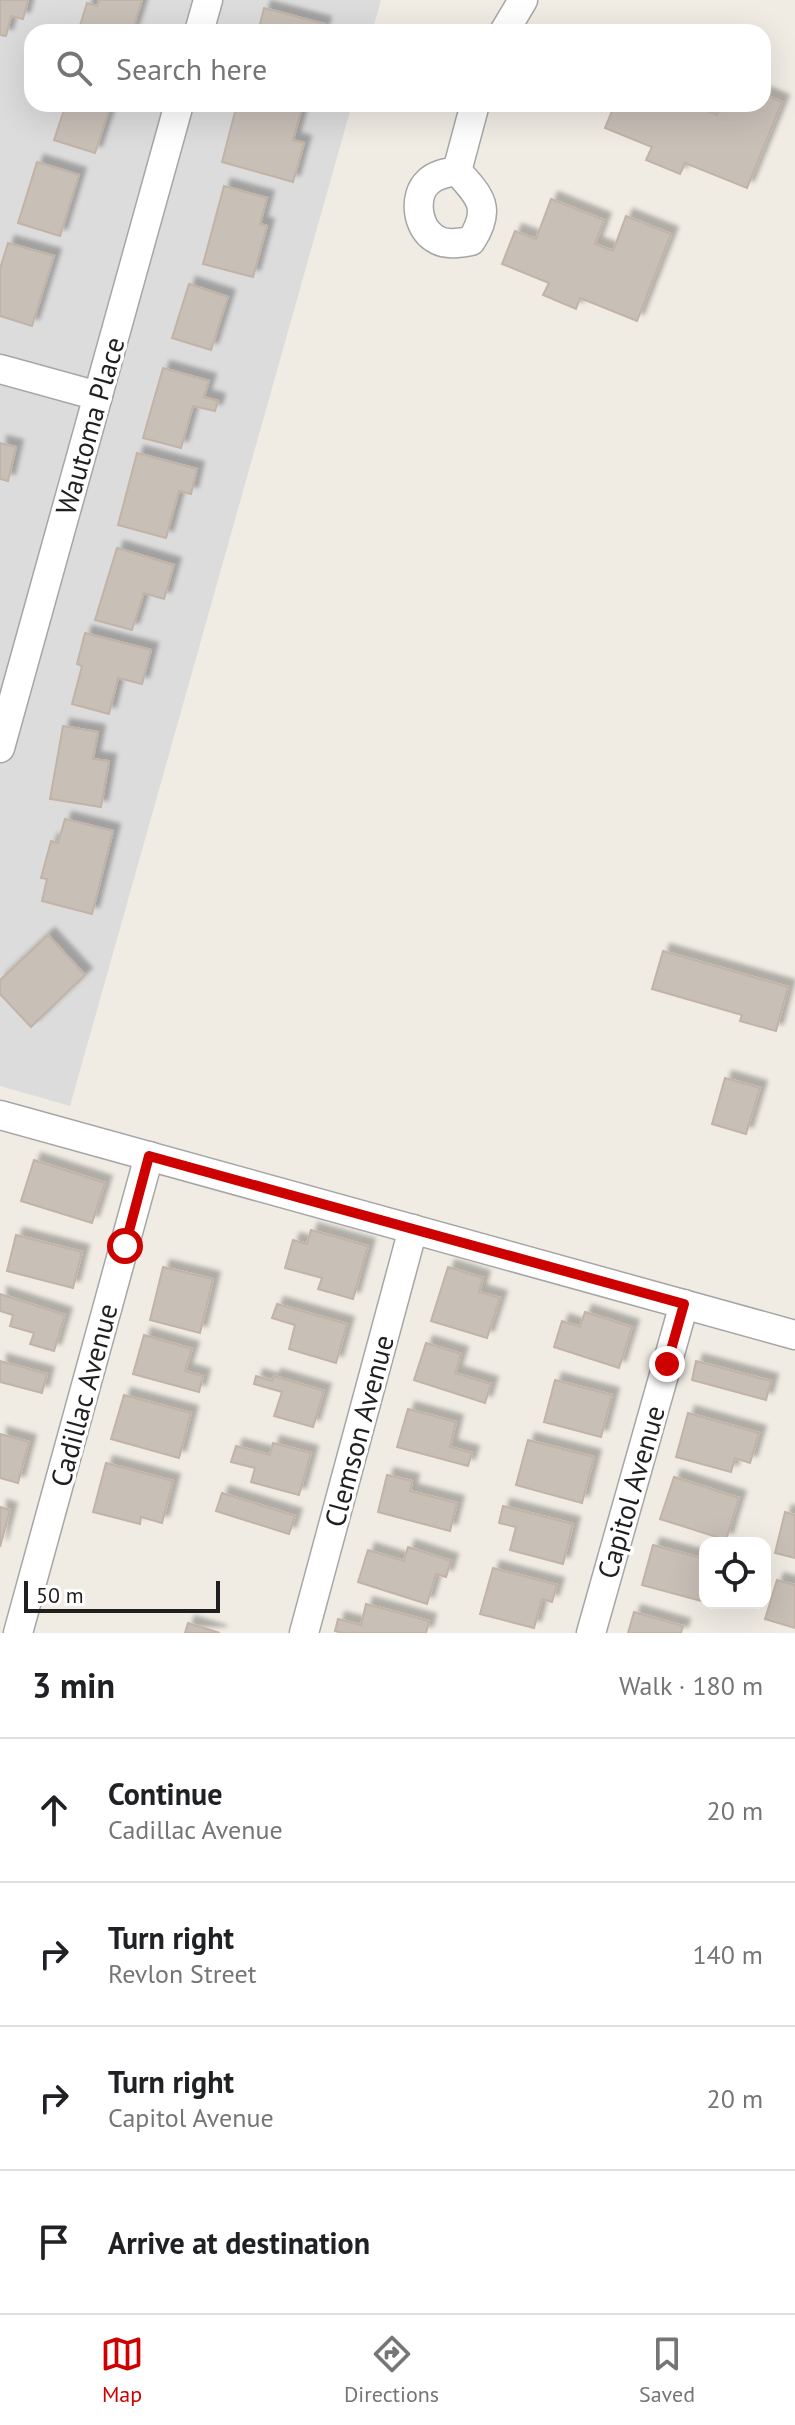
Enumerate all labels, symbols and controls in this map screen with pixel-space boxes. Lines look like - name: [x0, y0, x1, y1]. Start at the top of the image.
- search box: [24, 24, 771, 112]
- icon: search: [52, 46, 96, 90]
- text: Search here: [116, 49, 267, 88]
- street label: Wautoma Place: [46, 333, 133, 519]
- route start: [107, 1228, 143, 1264]
- street label: Cadillac Avenue: [41, 1299, 126, 1491]
- street label: Clemson Avenue: [315, 1331, 402, 1531]
- route end: [649, 1346, 685, 1382]
- street label: Capitol Avenue: [588, 1401, 673, 1583]
- map controls: [699, 1537, 771, 1609]
- button: locate: [699, 1537, 771, 1609]
- scale bar: [24, 1577, 220, 1613]
- text: 50 m: [36, 1581, 84, 1609]
- text: 3 min: [32, 1663, 115, 1707]
- text: Walk · 180 m: [619, 1669, 763, 1702]
- text: Continue: [108, 1774, 222, 1813]
- icon: ahead: [32, 1788, 76, 1832]
- text: 20 m: [707, 1794, 763, 1827]
- text: Cadillac Avenue: [108, 1813, 283, 1846]
- text: Turn right: [108, 1918, 234, 1957]
- icon: right: [32, 1932, 76, 1976]
- text: 140 m: [692, 1938, 763, 1971]
- text: Revlon Street: [108, 1957, 257, 1990]
- text: Turn right: [108, 2062, 234, 2101]
- icon: right: [32, 2076, 76, 2120]
- text: 20 m: [707, 2082, 763, 2115]
- text: Capitol Avenue: [108, 2101, 274, 2134]
- icon: arrive: [32, 2220, 76, 2264]
- text: Arrive at destination: [108, 2223, 370, 2262]
- tab: Map: [100, 2332, 144, 2408]
- tab: Directions: [344, 2332, 439, 2408]
- tab: Saved: [639, 2332, 695, 2408]

